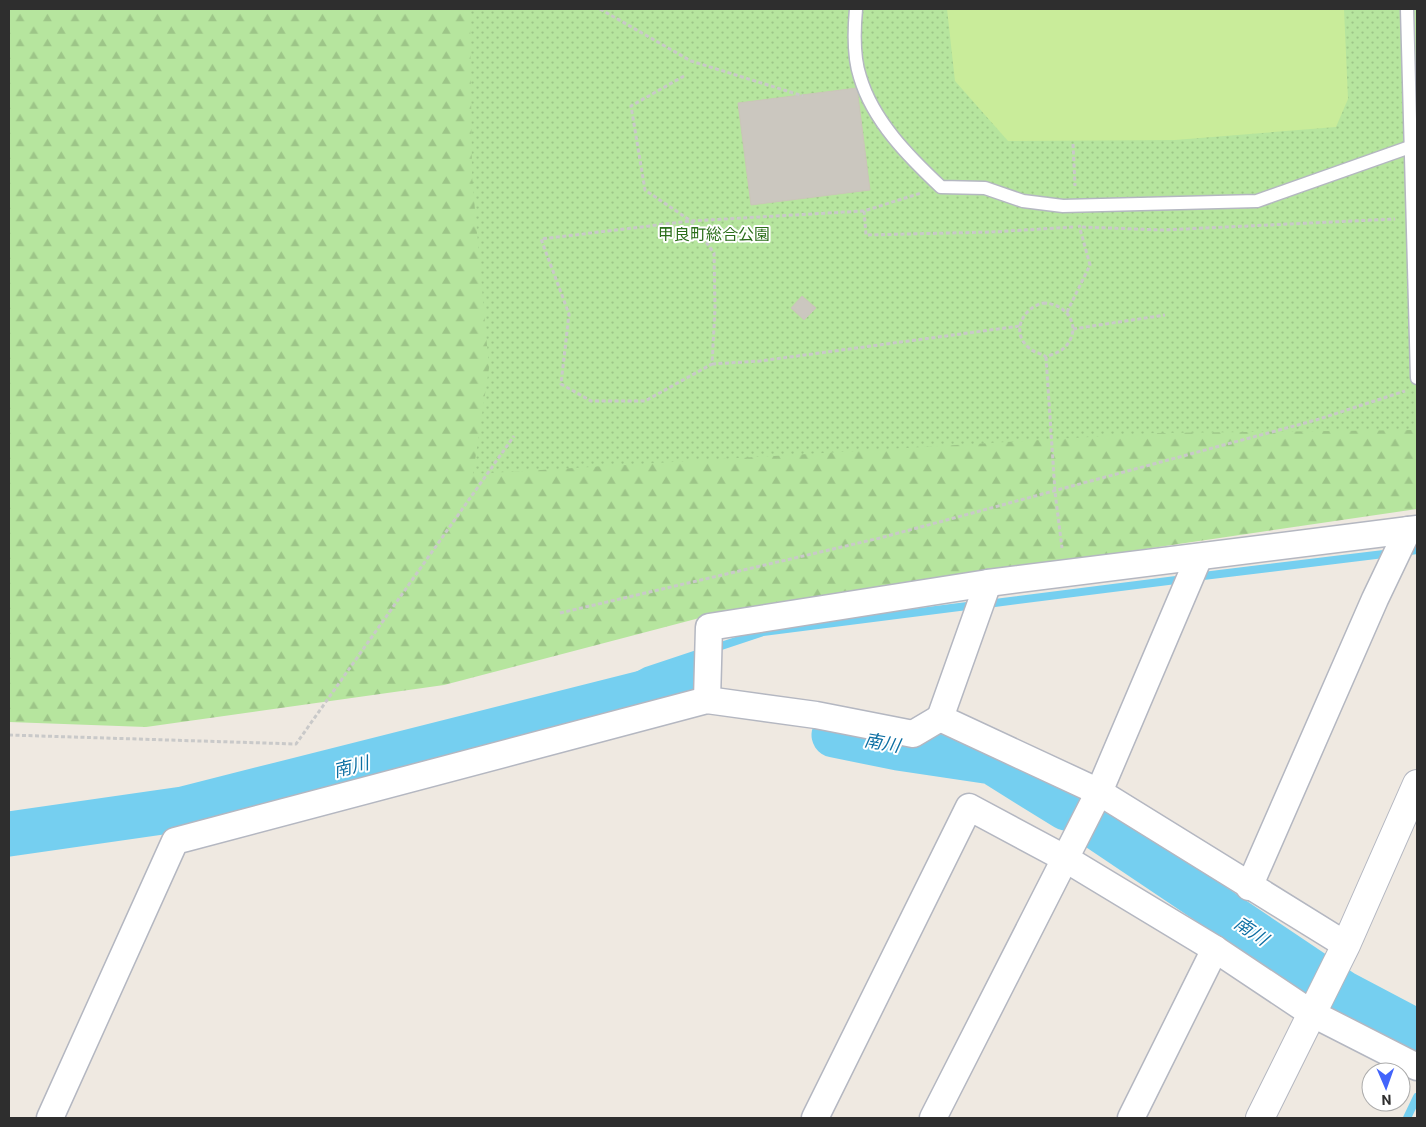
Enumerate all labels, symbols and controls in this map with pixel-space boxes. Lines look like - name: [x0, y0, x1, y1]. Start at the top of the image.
- park label: 甲良町総合公園: [658, 225, 770, 244]
- water label: 南川: [863, 729, 904, 756]
- water label: 南川: [331, 751, 373, 781]
- water label: 南川: [1230, 912, 1274, 950]
- north arrow: [1361, 1062, 1411, 1112]
- text: N: [1381, 1092, 1392, 1108]

